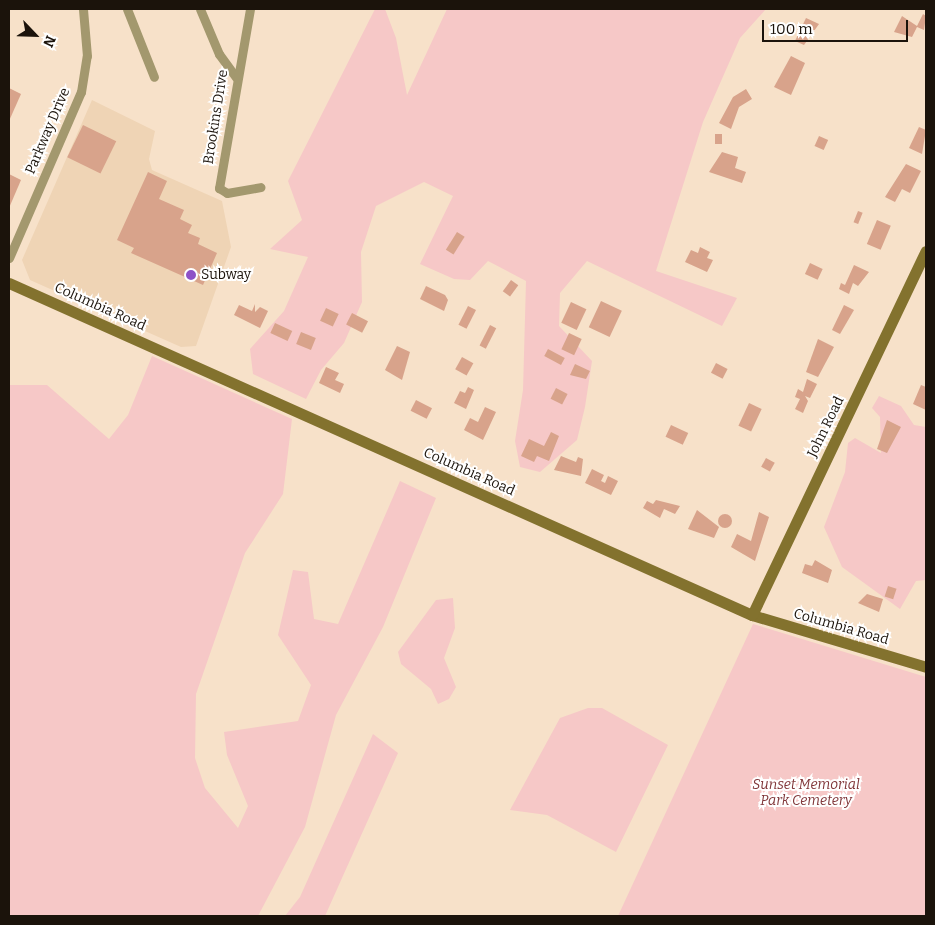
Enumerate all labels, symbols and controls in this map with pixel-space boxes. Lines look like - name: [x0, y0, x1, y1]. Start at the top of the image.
- north arrow: [10, 10, 60, 60]
- scale bar: [765, 10, 911, 42]
- text: 100 m: [770, 20, 813, 38]
- text: N: [39, 33, 59, 50]
- street label: Brookins Drive: [200, 69, 232, 165]
- street label: Parkway Drive: [22, 85, 74, 177]
- place label: Subway: [201, 267, 251, 283]
- marker: Subway: [185, 269, 197, 281]
- street label: Columbia Road: [52, 279, 148, 335]
- street label: John Road: [804, 394, 848, 460]
- street label: Columbia Road: [421, 444, 517, 500]
- street label: Columbia Road: [791, 605, 891, 649]
- park label: Sunset Memorial Park Cemetery: [752, 777, 860, 810]

